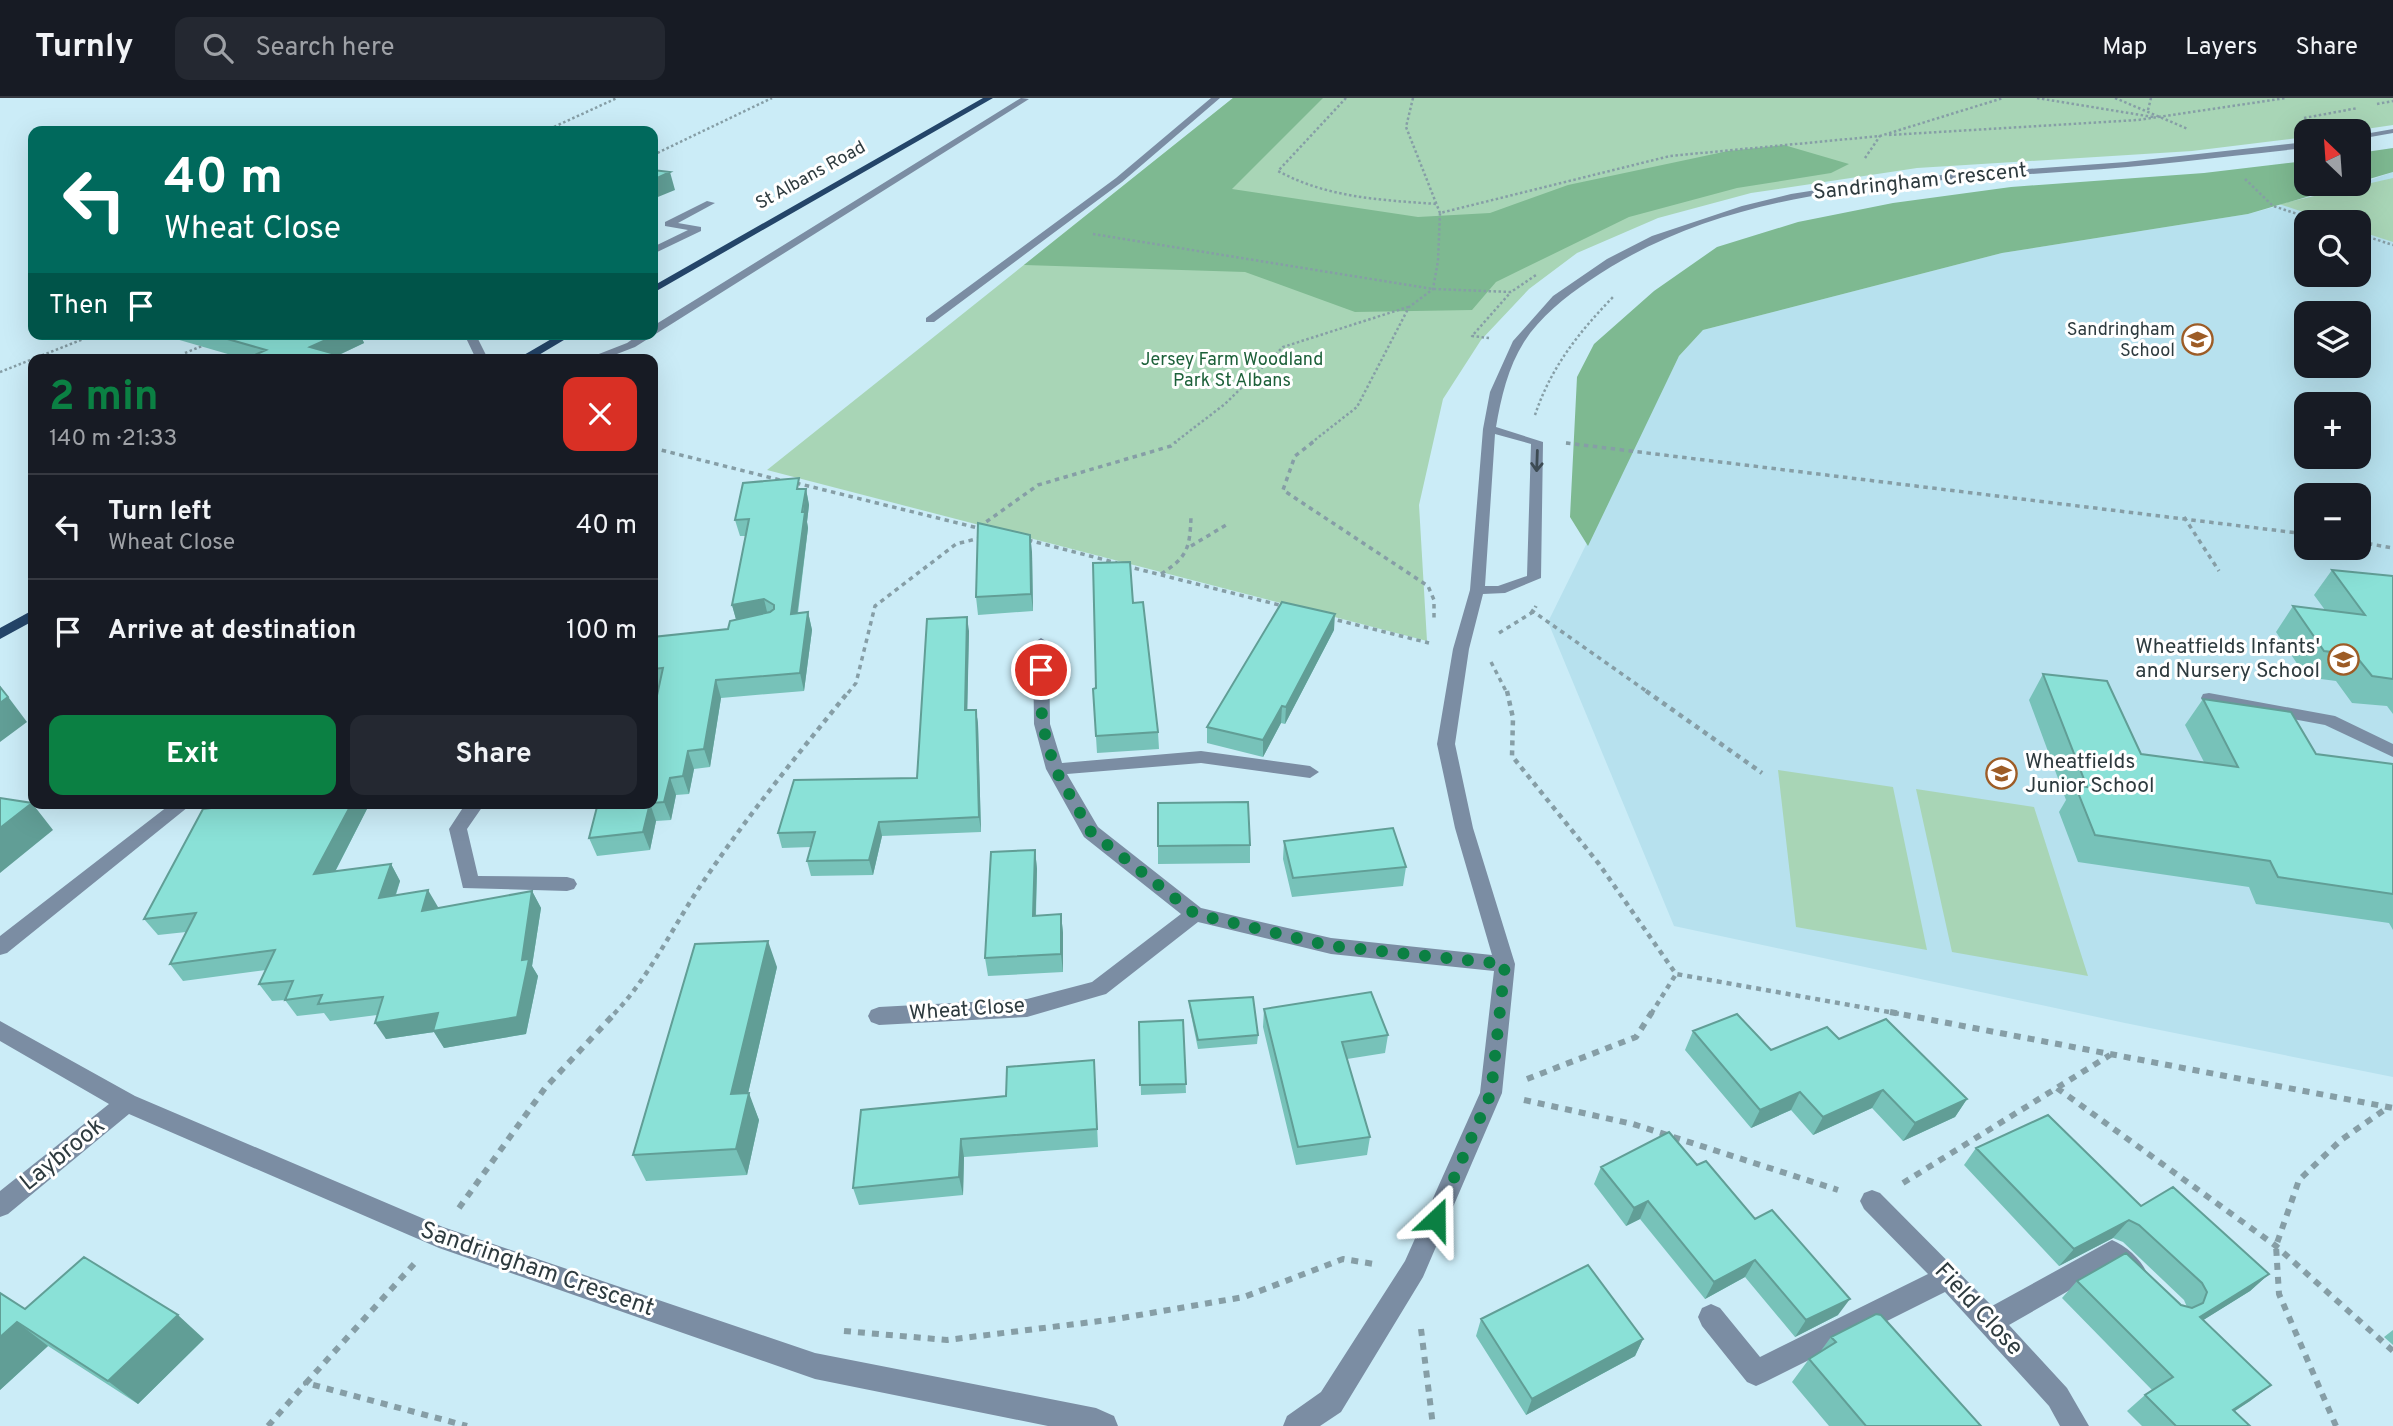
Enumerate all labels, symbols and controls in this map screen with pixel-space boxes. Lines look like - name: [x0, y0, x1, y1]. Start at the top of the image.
- search box: [175, 17, 665, 80]
- text: Turnly: [35, 27, 133, 69]
- icon: search: [199, 29, 237, 67]
- text: Search here: [255, 32, 394, 65]
- text: Map: [2102, 33, 2147, 63]
- text: Layers: [2185, 33, 2257, 63]
- text: Share: [2295, 33, 2358, 63]
- north arrow: [2294, 119, 2371, 196]
- map controls: [2294, 119, 2371, 560]
- street label: St Albans Road: [752, 136, 870, 216]
- text: 40 m: [164, 149, 283, 211]
- icon: left: [49, 154, 140, 245]
- street label: Sandringham Crescent: [1812, 157, 2028, 207]
- text: Wheat Close: [164, 210, 341, 250]
- button: search: [2294, 210, 2371, 287]
- icon: arrive: [122, 287, 160, 325]
- text: Then: [49, 290, 108, 323]
- button: layers: [2294, 301, 2371, 378]
- place label: Sandringham School: [2067, 319, 2175, 363]
- school or university icon: Sandringham School: [2181, 323, 2215, 357]
- park label: Jersey Farm Woodland Park St Albans: [1141, 349, 1323, 393]
- text: 2 min: [49, 372, 159, 425]
- button: close: [563, 377, 637, 451]
- button: +: [2294, 392, 2371, 469]
- text: 140 m · 21:33: [49, 425, 177, 454]
- one-way arrow: [1530, 449, 1543, 472]
- button: −: [2294, 483, 2371, 560]
- text: Turn left: [108, 496, 212, 529]
- icon: left: [49, 508, 87, 546]
- text: 40 m: [576, 510, 637, 543]
- text: Wheat Close: [108, 529, 235, 558]
- icon: arrive: [49, 613, 87, 651]
- text: Arrive at destination: [108, 615, 356, 648]
- text: 100 m: [566, 615, 637, 648]
- place label: Wheatfields Infants' and Nursery School: [2135, 634, 2320, 685]
- pin: [1011, 640, 1071, 700]
- school or university icon: Wheatfields Infants' and Nursery School: [2326, 642, 2360, 676]
- icon: arrive: [1022, 651, 1060, 689]
- button: Exit: [49, 715, 336, 795]
- button: Share: [350, 715, 637, 795]
- place label: Wheatfields Junior School: [2025, 749, 2154, 800]
- school or university icon: Wheatfields Junior School: [1985, 757, 2019, 791]
- street label: Wheat Close: [908, 992, 1026, 1028]
- street label: Laybrook: [14, 1112, 112, 1198]
- position arrow: [1399, 1182, 1473, 1256]
- street label: Sandringham Crescent: [416, 1216, 658, 1324]
- street label: Field Close: [1927, 1257, 2029, 1363]

